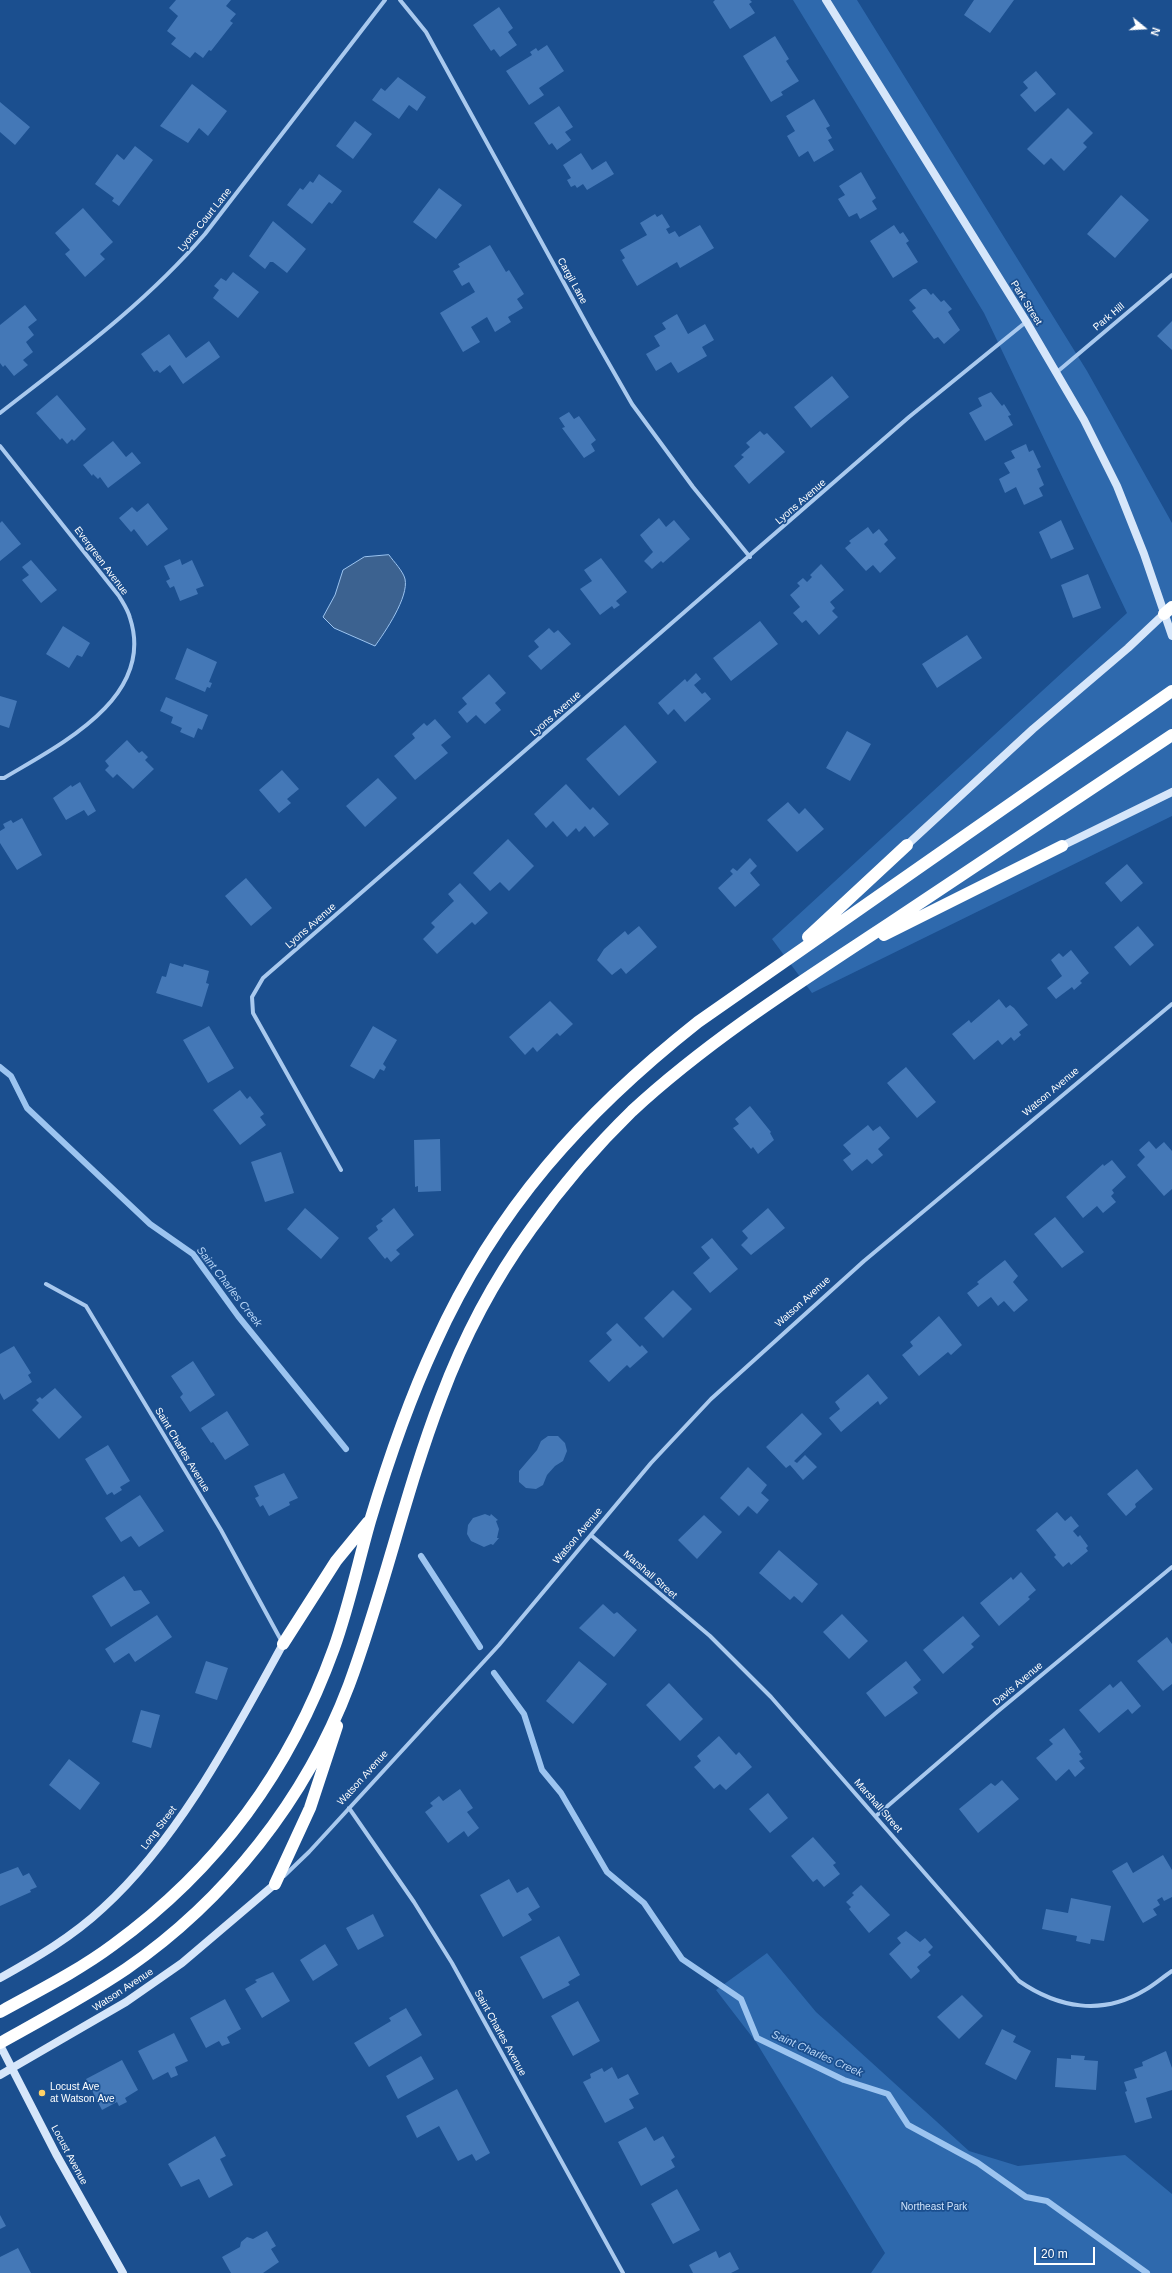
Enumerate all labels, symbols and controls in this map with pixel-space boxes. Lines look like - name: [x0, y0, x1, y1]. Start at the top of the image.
- north arrow: [1124, 8, 1164, 48]
- text: N: [1148, 26, 1162, 37]
- street label: Lyons Court Lane: [176, 186, 234, 254]
- street label: Cargil Lane: [554, 256, 590, 306]
- street label: Park Street: [1008, 279, 1044, 327]
- street label: Park Hill: [1091, 300, 1127, 334]
- street label: Lyons Avenue: [773, 477, 829, 527]
- street label: Evergreen Avenue: [71, 524, 131, 598]
- street label: Lyons Avenue: [528, 689, 584, 739]
- street label: Lyons Avenue: [283, 901, 339, 951]
- street label: Watson Avenue: [1020, 1065, 1082, 1119]
- water label: Saint Charles Creek: [193, 1244, 265, 1330]
- street label: Watson Avenue: [773, 1274, 833, 1330]
- street label: Saint Charles Avenue: [152, 1406, 212, 1494]
- street label: Watson Avenue: [551, 1505, 605, 1567]
- street label: Marshall Street: [621, 1548, 679, 1602]
- street label: Davis Avenue: [991, 1660, 1045, 1708]
- street label: Watson Avenue: [335, 1748, 391, 1808]
- street label: Marshall Street: [851, 1777, 905, 1835]
- street label: Long Street: [139, 1804, 179, 1852]
- street label: Watson Avenue: [90, 1966, 156, 2014]
- street label: Saint Charles Avenue: [471, 1988, 529, 2078]
- water label: Saint Charles Creek: [769, 2028, 865, 2080]
- place label: Locust Ave at Watson Ave: [50, 2081, 114, 2104]
- marker: Locust Ave at Watson Ave: [37, 2088, 47, 2098]
- street label: Locust Avenue: [48, 2123, 90, 2187]
- park label: Northeast Park: [901, 2201, 967, 2213]
- scale bar: [1036, 2239, 1097, 2265]
- text: 20 m: [1041, 2247, 1068, 2261]

